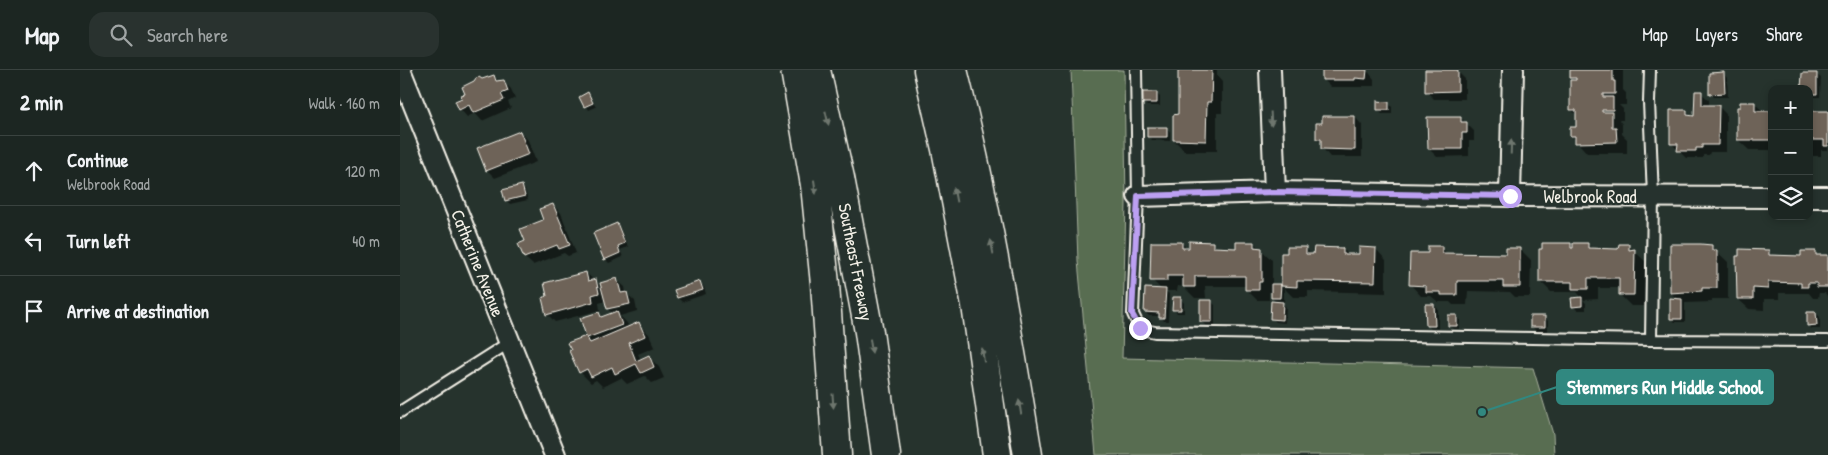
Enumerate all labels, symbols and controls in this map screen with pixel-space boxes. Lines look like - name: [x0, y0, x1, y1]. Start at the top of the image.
- search box: [89, 12, 439, 57]
- text: Map: [25, 19, 59, 51]
- icon: search: [107, 21, 135, 49]
- text: Search here: [147, 22, 228, 48]
- text: Map: [1642, 22, 1668, 47]
- text: Layers: [1696, 22, 1738, 47]
- text: Share: [1766, 22, 1803, 47]
- map controls: [1768, 85, 1813, 220]
- button: +: [1768, 85, 1813, 130]
- text: 2 min: [20, 88, 63, 117]
- text: Walk · 160 m: [308, 92, 380, 114]
- one-way arrow: [823, 110, 831, 125]
- one-way arrow: [1268, 111, 1276, 127]
- button: −: [1768, 130, 1813, 175]
- one-way arrow: [1508, 139, 1516, 155]
- text: Continue: [67, 147, 128, 173]
- icon: ahead: [20, 157, 48, 185]
- text: 120 m: [345, 160, 380, 182]
- text: Welbrook Road: [67, 173, 150, 195]
- button: layers: [1768, 175, 1813, 220]
- one-way arrow: [811, 179, 819, 195]
- street label: Welbrook Road: [1543, 184, 1637, 209]
- route start: [1499, 185, 1522, 208]
- one-way arrow: [950, 186, 958, 202]
- street label: Southeast Freeway: [832, 201, 880, 323]
- street label: Catherine Avenue: [445, 206, 511, 320]
- icon: left: [20, 227, 48, 255]
- text: Turn left: [67, 228, 130, 254]
- text: 40 m: [352, 230, 380, 252]
- one-way arrow: [988, 238, 996, 254]
- icon: arrive: [20, 297, 48, 325]
- text: Arrive at destination: [67, 298, 209, 324]
- route end: [1129, 317, 1152, 340]
- one-way arrow: [867, 338, 875, 354]
- one-way arrow: [979, 346, 987, 362]
- callout: Stemmers Run Middle School: [1557, 370, 1773, 404]
- text: Stemmers Run Middle School: [1567, 374, 1764, 400]
- one-way arrow: [830, 393, 838, 409]
- one-way arrow: [1016, 399, 1024, 415]

